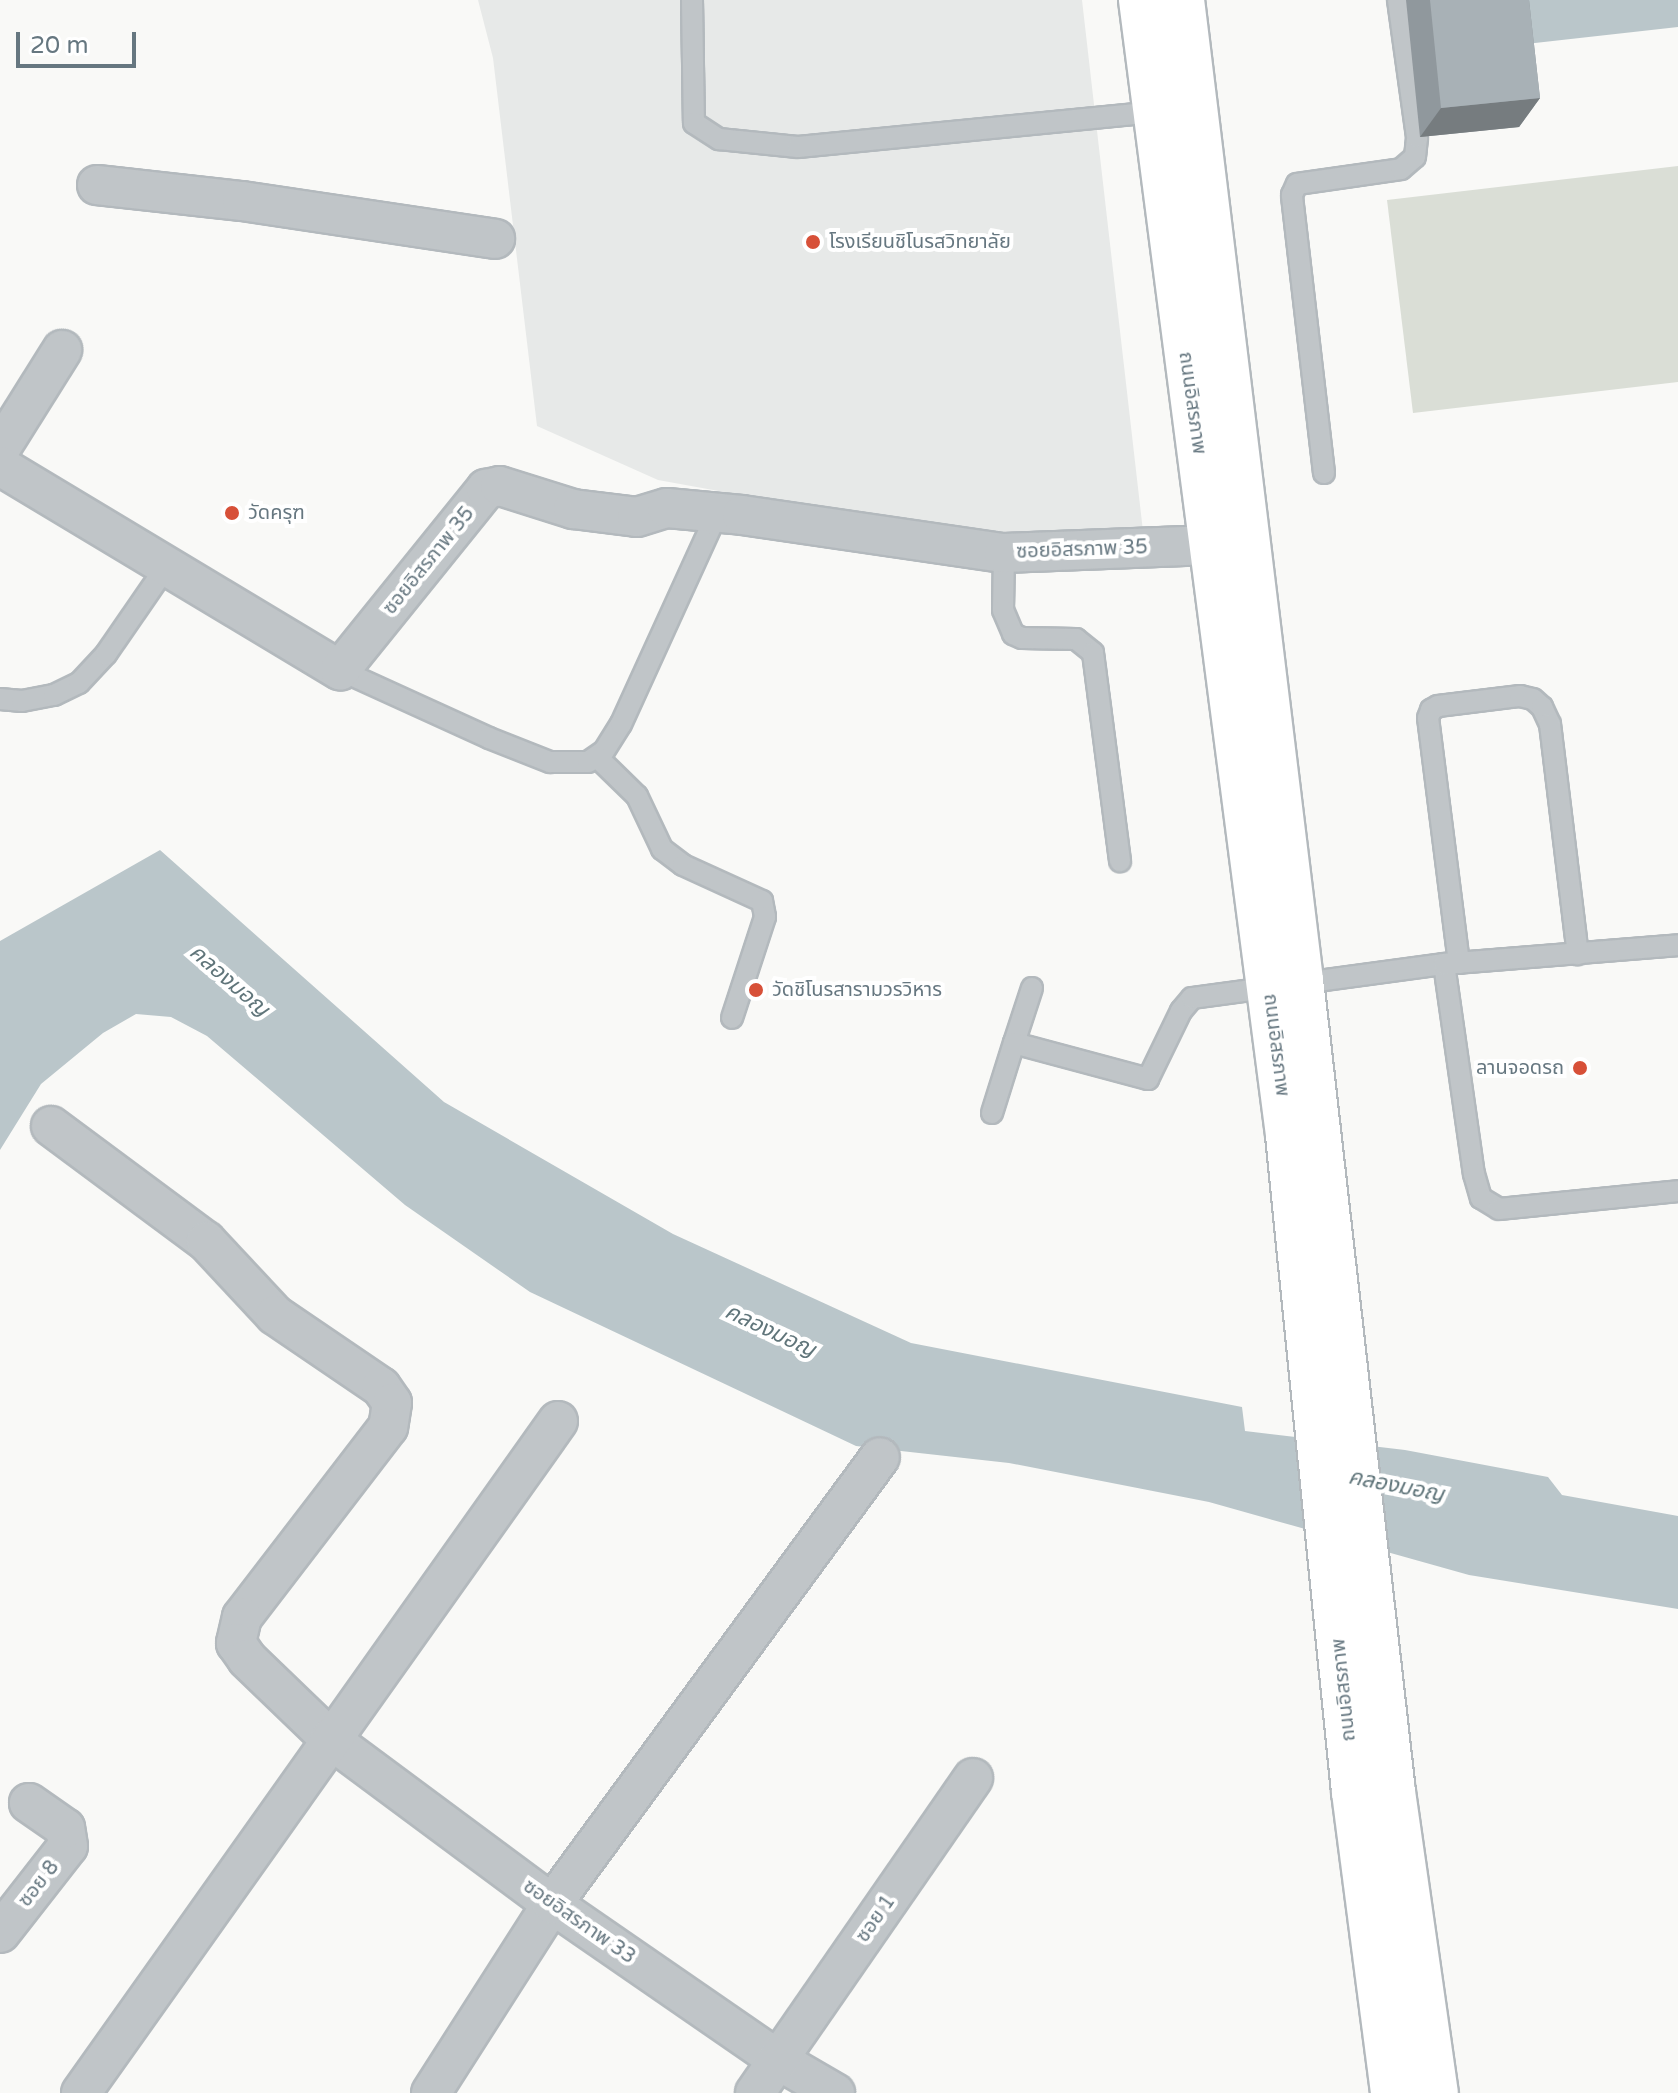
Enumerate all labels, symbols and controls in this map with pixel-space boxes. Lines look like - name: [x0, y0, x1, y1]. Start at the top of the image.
- scale bar: [20, 16, 140, 66]
- text: 20 m: [30, 31, 88, 60]
- place label: โรงเรียนชิโนรสวิทยาลัย: [829, 230, 1011, 254]
- marker: โรงเรียนชิโนรสวิทยาลัย: [804, 233, 822, 251]
- street label: ถนนอิสรภาพ: [1173, 350, 1211, 456]
- place label: วัดครุฑ: [248, 501, 305, 525]
- street label: ซอยอิสรภาพ 35: [378, 502, 480, 620]
- marker: วัดครุฑ: [223, 504, 241, 522]
- street label: ซอยอิสรภาพ 35: [1016, 536, 1148, 564]
- water label: คลองมอญ: [184, 939, 274, 1023]
- place label: วัดชิโนรสารามวรวิหาร: [772, 978, 942, 1002]
- marker: วัดชิโนรสารามวรวิหาร: [747, 981, 765, 999]
- street label: ถนนอิสรภาพ: [1258, 992, 1294, 1098]
- place label: ลานจอดรถ: [1476, 1056, 1564, 1080]
- marker: ลานจอดรถ: [1571, 1059, 1589, 1077]
- water label: คลองมอญ: [721, 1299, 819, 1363]
- water label: คลองมอญ: [1346, 1464, 1446, 1508]
- street label: ถนนอิสรภาพ: [1327, 1637, 1361, 1743]
- street label: ซอย 8: [13, 1856, 65, 1912]
- street label: ซอยอิสรภาพ 33: [518, 1874, 640, 1970]
- street label: ซอย 1: [851, 1891, 901, 1947]

